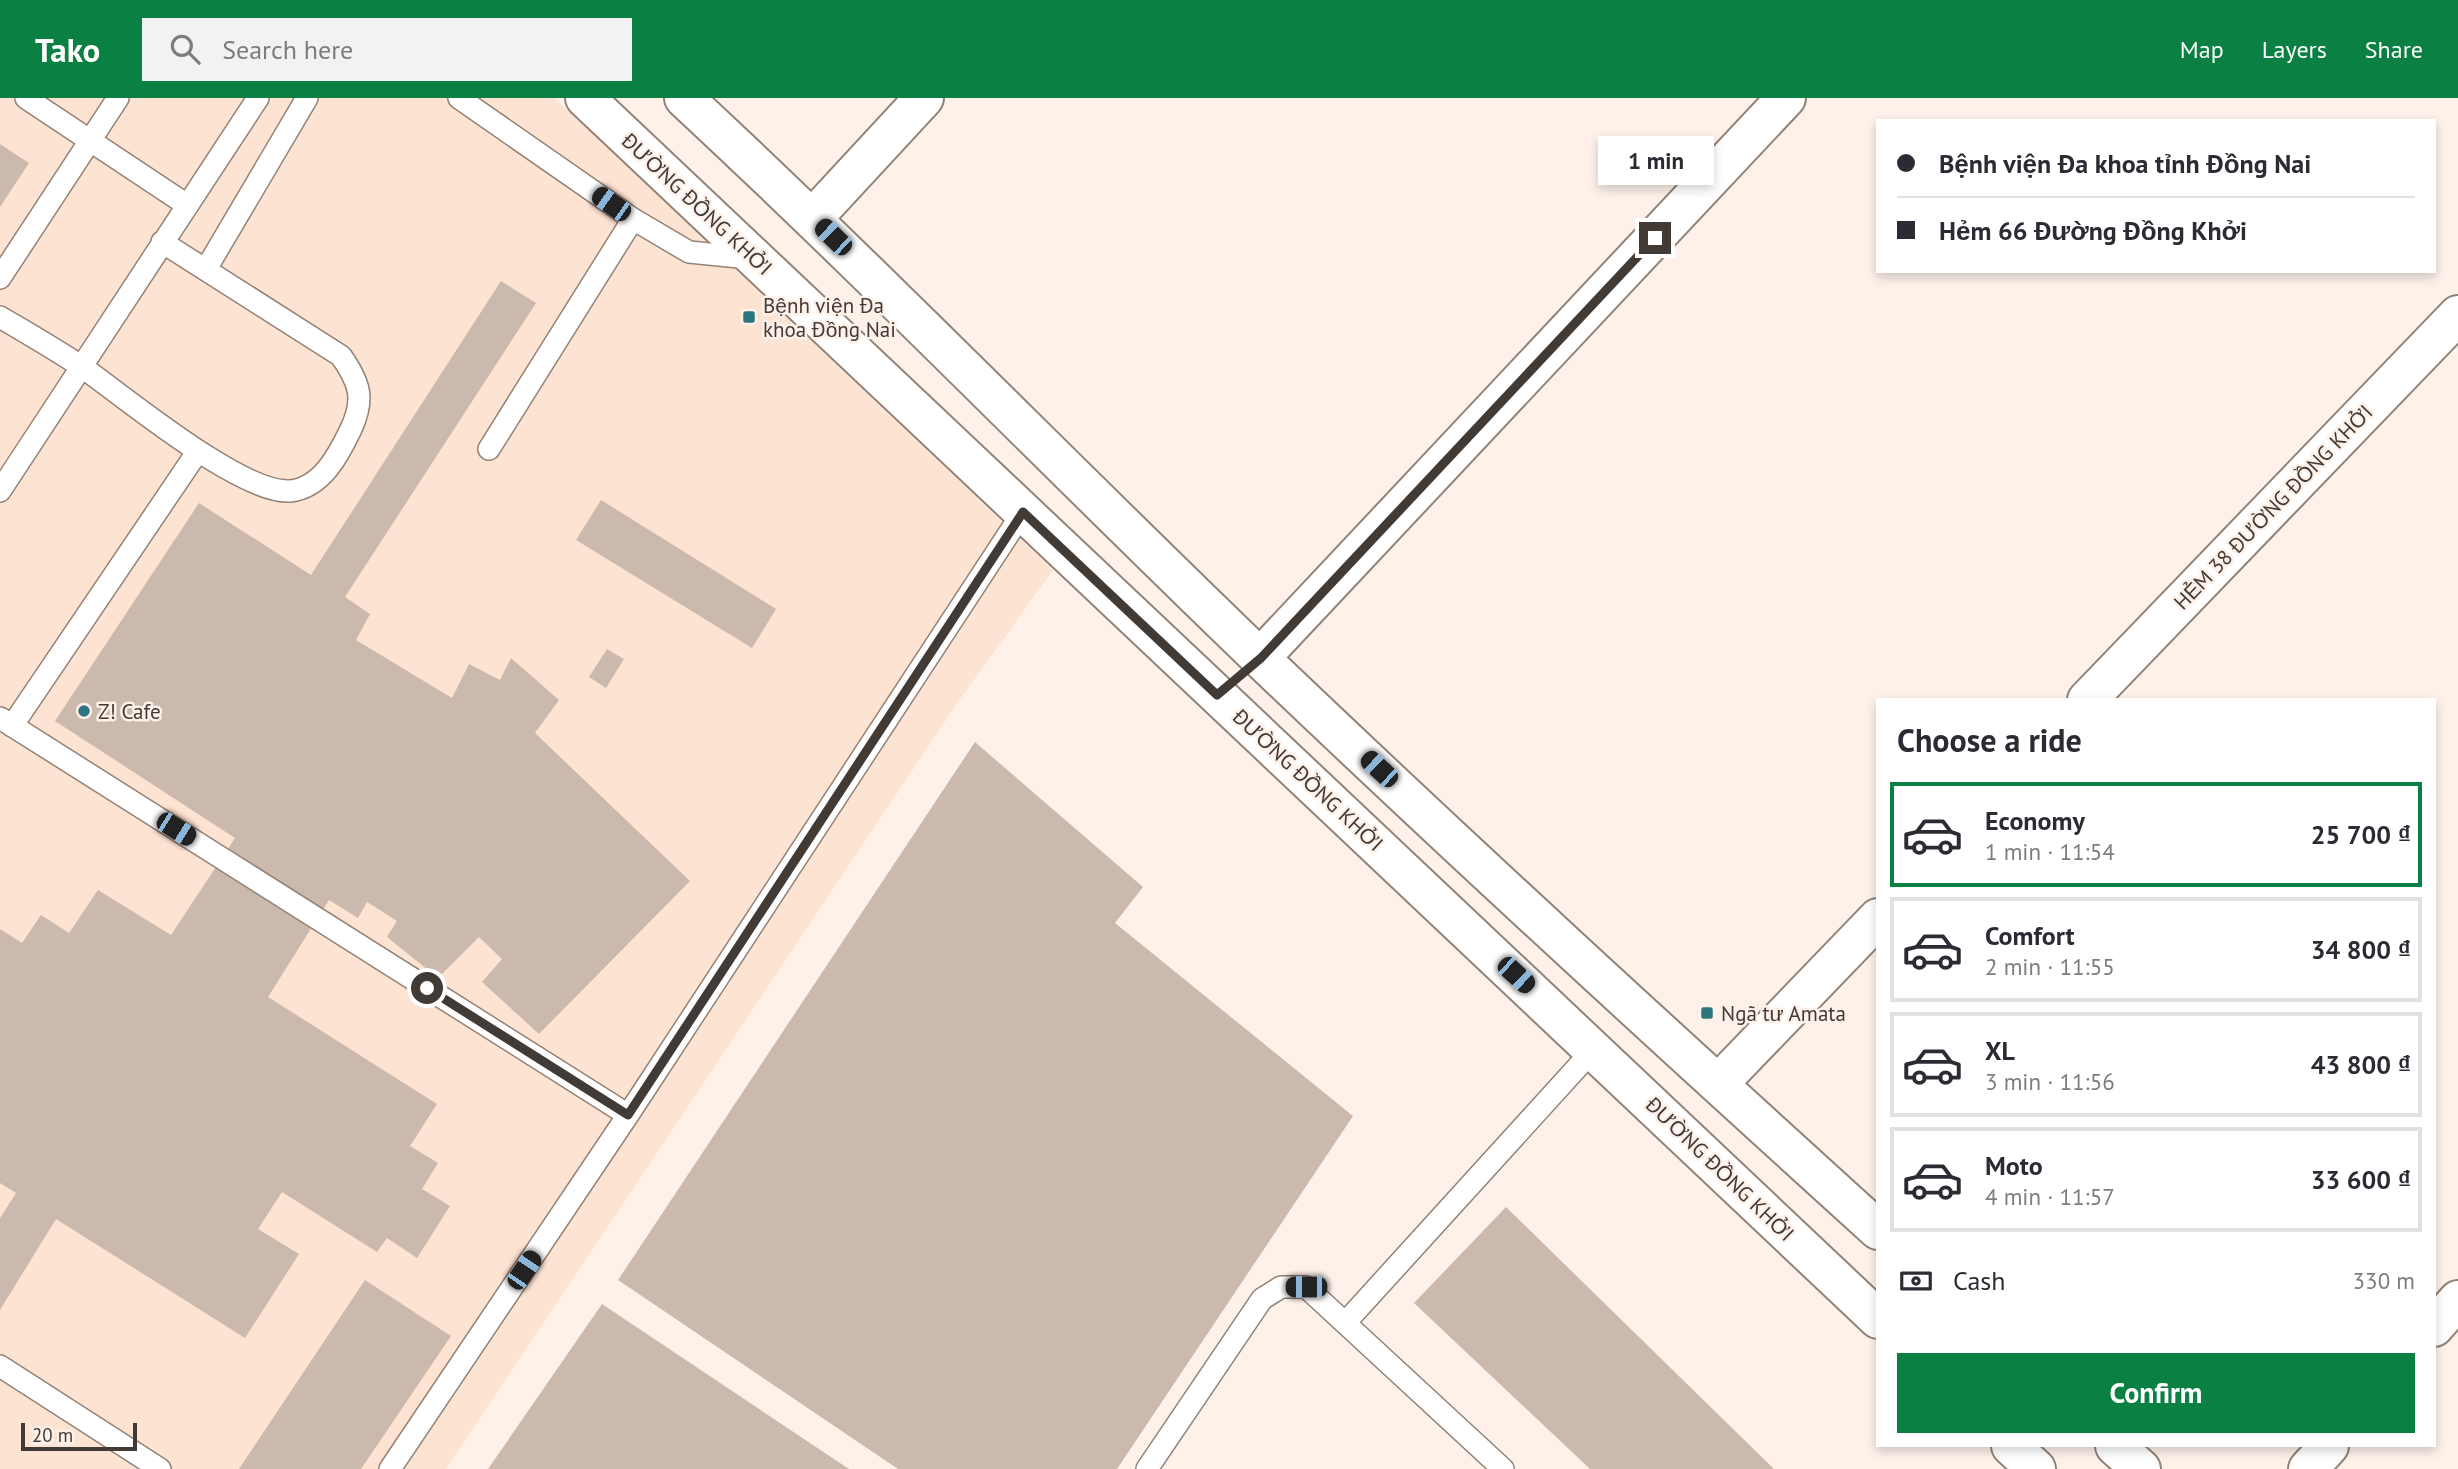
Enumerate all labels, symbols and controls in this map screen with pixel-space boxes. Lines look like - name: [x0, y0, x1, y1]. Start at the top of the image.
- search box: [142, 18, 632, 81]
- text: Tako: [35, 28, 100, 71]
- icon: search: [166, 30, 204, 68]
- text: Search here: [222, 33, 353, 66]
- text: Map: [2180, 34, 2224, 65]
- text: Layers: [2262, 34, 2327, 65]
- text: Share: [2365, 34, 2423, 65]
- street label: ĐƯỜNG ĐỒNG KHỞI: [615, 127, 778, 281]
- callout: 1 min: [1597, 136, 1713, 186]
- text: 1 min: [1628, 146, 1684, 175]
- text: Bệnh viện Đa khoa tỉnh Đồng Nai: [1939, 147, 2311, 180]
- car: [588, 183, 635, 225]
- text: Hẻm 66 Đường Đồng Khởi: [1939, 214, 2247, 247]
- car: [811, 215, 856, 259]
- route end: [1639, 222, 1671, 254]
- place label: Bệnh viện Đa khoa Đồng Nai: [763, 292, 896, 343]
- marker: Bệnh viện Đa khoa Đồng Nai: [741, 309, 757, 325]
- street label: HẺM 38 ĐƯỜNG ĐỒNG KHỞI: [2168, 399, 2378, 615]
- place label: Z! Cafe: [98, 698, 161, 725]
- marker: Z! Cafe: [76, 703, 92, 719]
- street label: ĐƯỜNG ĐỒNG KHỞI: [1226, 703, 1389, 857]
- text: Choose a ride: [1897, 719, 2082, 761]
- car: [1357, 747, 1402, 791]
- icon: car: [1901, 803, 1964, 866]
- text: Economy: [1985, 804, 2085, 837]
- car: [153, 809, 200, 849]
- text: 25 700 ₫: [2311, 818, 2411, 851]
- text: 1 min · 11:54: [1985, 837, 2115, 866]
- icon: car: [1901, 918, 1964, 981]
- text: Comfort: [1985, 919, 2075, 952]
- text: 34 800 ₫: [2311, 933, 2411, 966]
- text: 2 min · 11:55: [1985, 952, 2115, 981]
- car: [1494, 953, 1539, 997]
- route start: [411, 972, 443, 1004]
- place label: Ngã tư Amata: [1721, 1000, 1846, 1027]
- marker: Ngã tư Amata: [1699, 1005, 1715, 1021]
- icon: car: [1901, 1033, 1964, 1096]
- text: XL: [1985, 1034, 2015, 1067]
- text: 43 800 ₫: [2311, 1048, 2411, 1081]
- text: 3 min · 11:56: [1985, 1067, 2115, 1096]
- street label: ĐƯỜNG ĐỒNG KHỞI: [1639, 1090, 1800, 1247]
- icon: car: [1901, 1148, 1964, 1211]
- text: Moto: [1985, 1149, 2043, 1182]
- text: 33 600 ₫: [2311, 1163, 2411, 1196]
- text: 4 min · 11:57: [1985, 1182, 2115, 1211]
- car: [504, 1247, 545, 1293]
- icon: cash: [1897, 1262, 1935, 1300]
- text: Cash: [1953, 1264, 2005, 1297]
- text: 330 m: [2353, 1266, 2415, 1295]
- car: [1286, 1277, 1328, 1298]
- button: Confirm: [1897, 1353, 2415, 1433]
- scale bar: [21, 1420, 136, 1452]
- text: 20 m: [32, 1423, 73, 1447]

